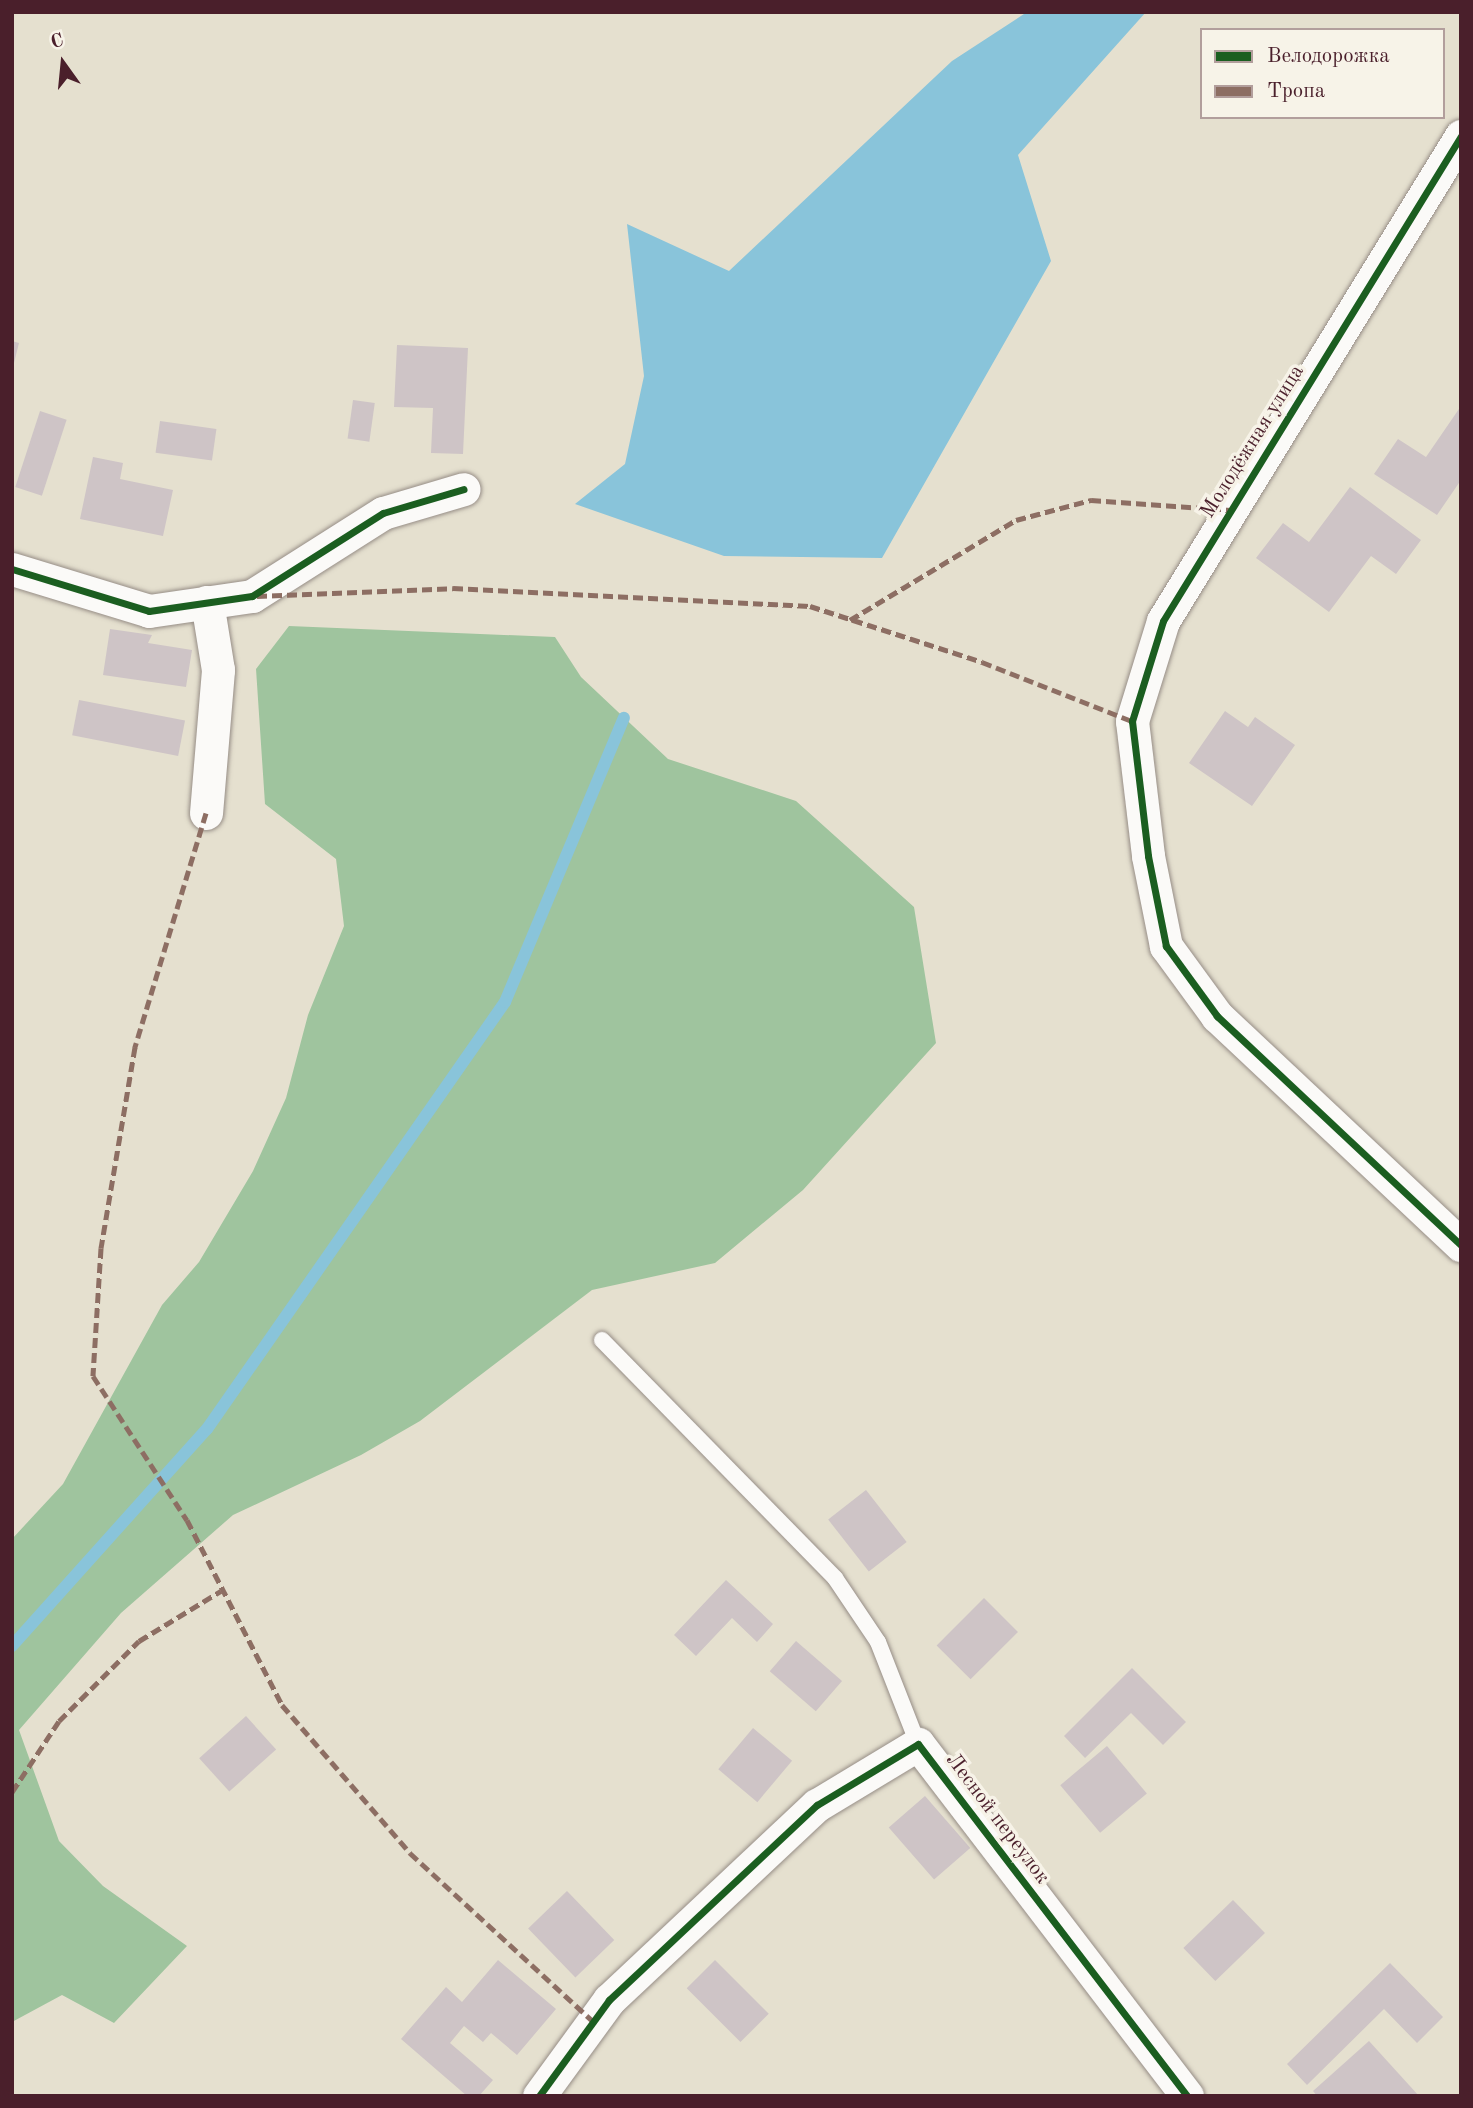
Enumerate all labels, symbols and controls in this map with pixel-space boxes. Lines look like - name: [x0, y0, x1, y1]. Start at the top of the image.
- north arrow: [28, 28, 98, 98]
- legend: [1200, 28, 1445, 119]
- text: С: [49, 31, 66, 53]
- text: Велодорожка: [1267, 46, 1390, 67]
- text: Тропа: [1267, 81, 1325, 102]
- street label: Молодёжная улица: [1196, 361, 1310, 523]
- street label: Лесной переулок: [940, 1749, 1054, 1889]

